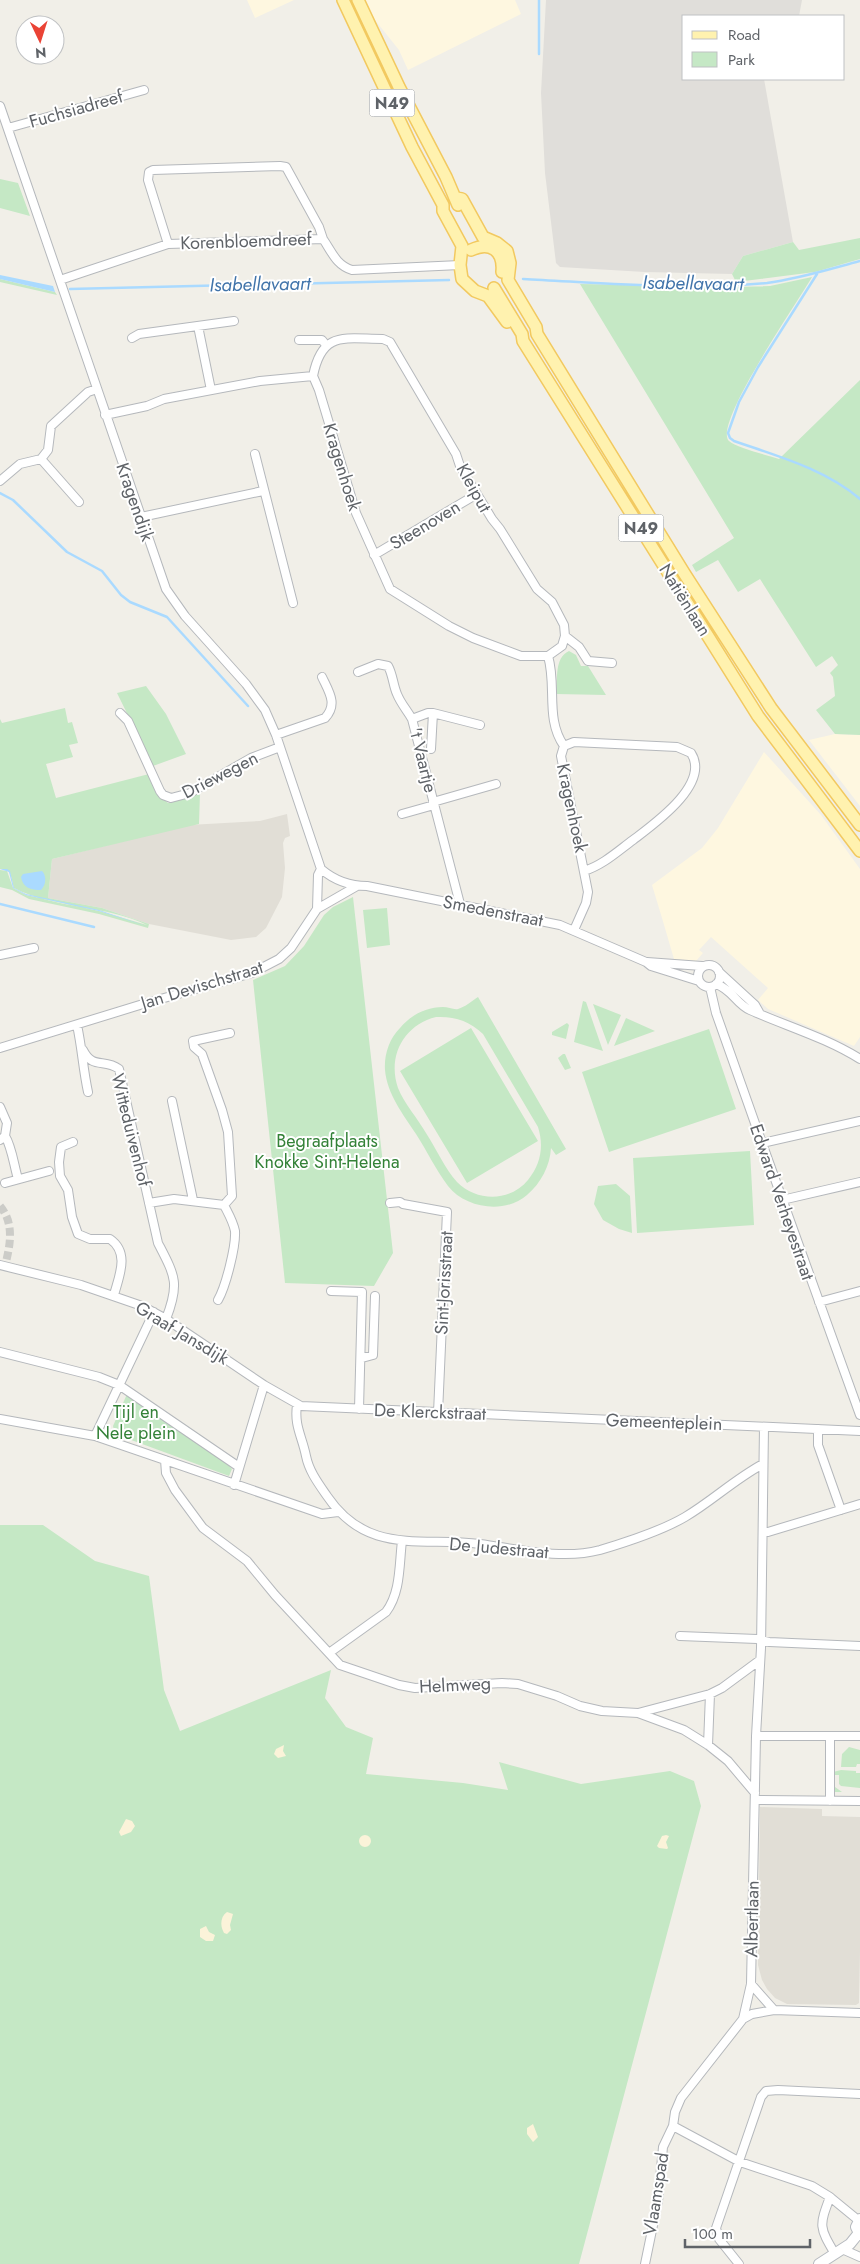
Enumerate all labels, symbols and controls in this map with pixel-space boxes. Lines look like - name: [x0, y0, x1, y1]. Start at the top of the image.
- north arrow: [15, 15, 65, 65]
- legend: [682, 15, 845, 80]
- text: Road: [728, 24, 760, 46]
- text: N: [35, 43, 47, 63]
- text: Park: [728, 49, 755, 71]
- street label: Fuchsiadreef: [26, 83, 127, 135]
- road number: N49: [370, 90, 414, 116]
- street label: Korenbloemdreef: [180, 226, 313, 256]
- water label: Isabellavaart: [642, 269, 745, 297]
- water label: Isabellavaart: [209, 270, 312, 298]
- street label: Kragenhoek: [316, 420, 368, 514]
- street label: Kragendijk: [109, 459, 161, 545]
- street label: Kleiput: [450, 459, 498, 518]
- street label: Steenoven: [385, 494, 465, 556]
- road number: N49: [618, 514, 664, 542]
- street label: Natiënlaan: [652, 559, 718, 641]
- street label: 't Vaartje: [402, 725, 444, 795]
- street label: Driewegen: [177, 745, 263, 805]
- street label: Kragenhoek: [550, 761, 594, 855]
- street label: Smedenstraat: [441, 889, 546, 934]
- street label: Jan Devischstraat: [136, 954, 267, 1016]
- street label: Witteduivenhof: [104, 1071, 158, 1190]
- street label: Edward Verheyestraat: [743, 1120, 821, 1284]
- park label: Begraafplaats Knokke Sint-Helena: [254, 1128, 400, 1175]
- street label: Sint-Jorisstraat: [428, 1230, 460, 1335]
- street label: Graaf Jansdijk: [130, 1295, 234, 1371]
- street label: De Klerckstraat: [373, 1397, 487, 1427]
- park label: Tijl en Nele plein: [96, 1399, 176, 1446]
- street label: Gemeenteplein: [605, 1407, 723, 1437]
- street label: De Judestraat: [448, 1531, 550, 1565]
- street label: Helmweg: [419, 1670, 491, 1700]
- street label: Albertlaan: [738, 1880, 766, 1958]
- street label: Vlaamspad: [637, 2151, 675, 2237]
- scale bar: [685, 2216, 810, 2248]
- text: 100 m: [692, 2223, 733, 2245]

